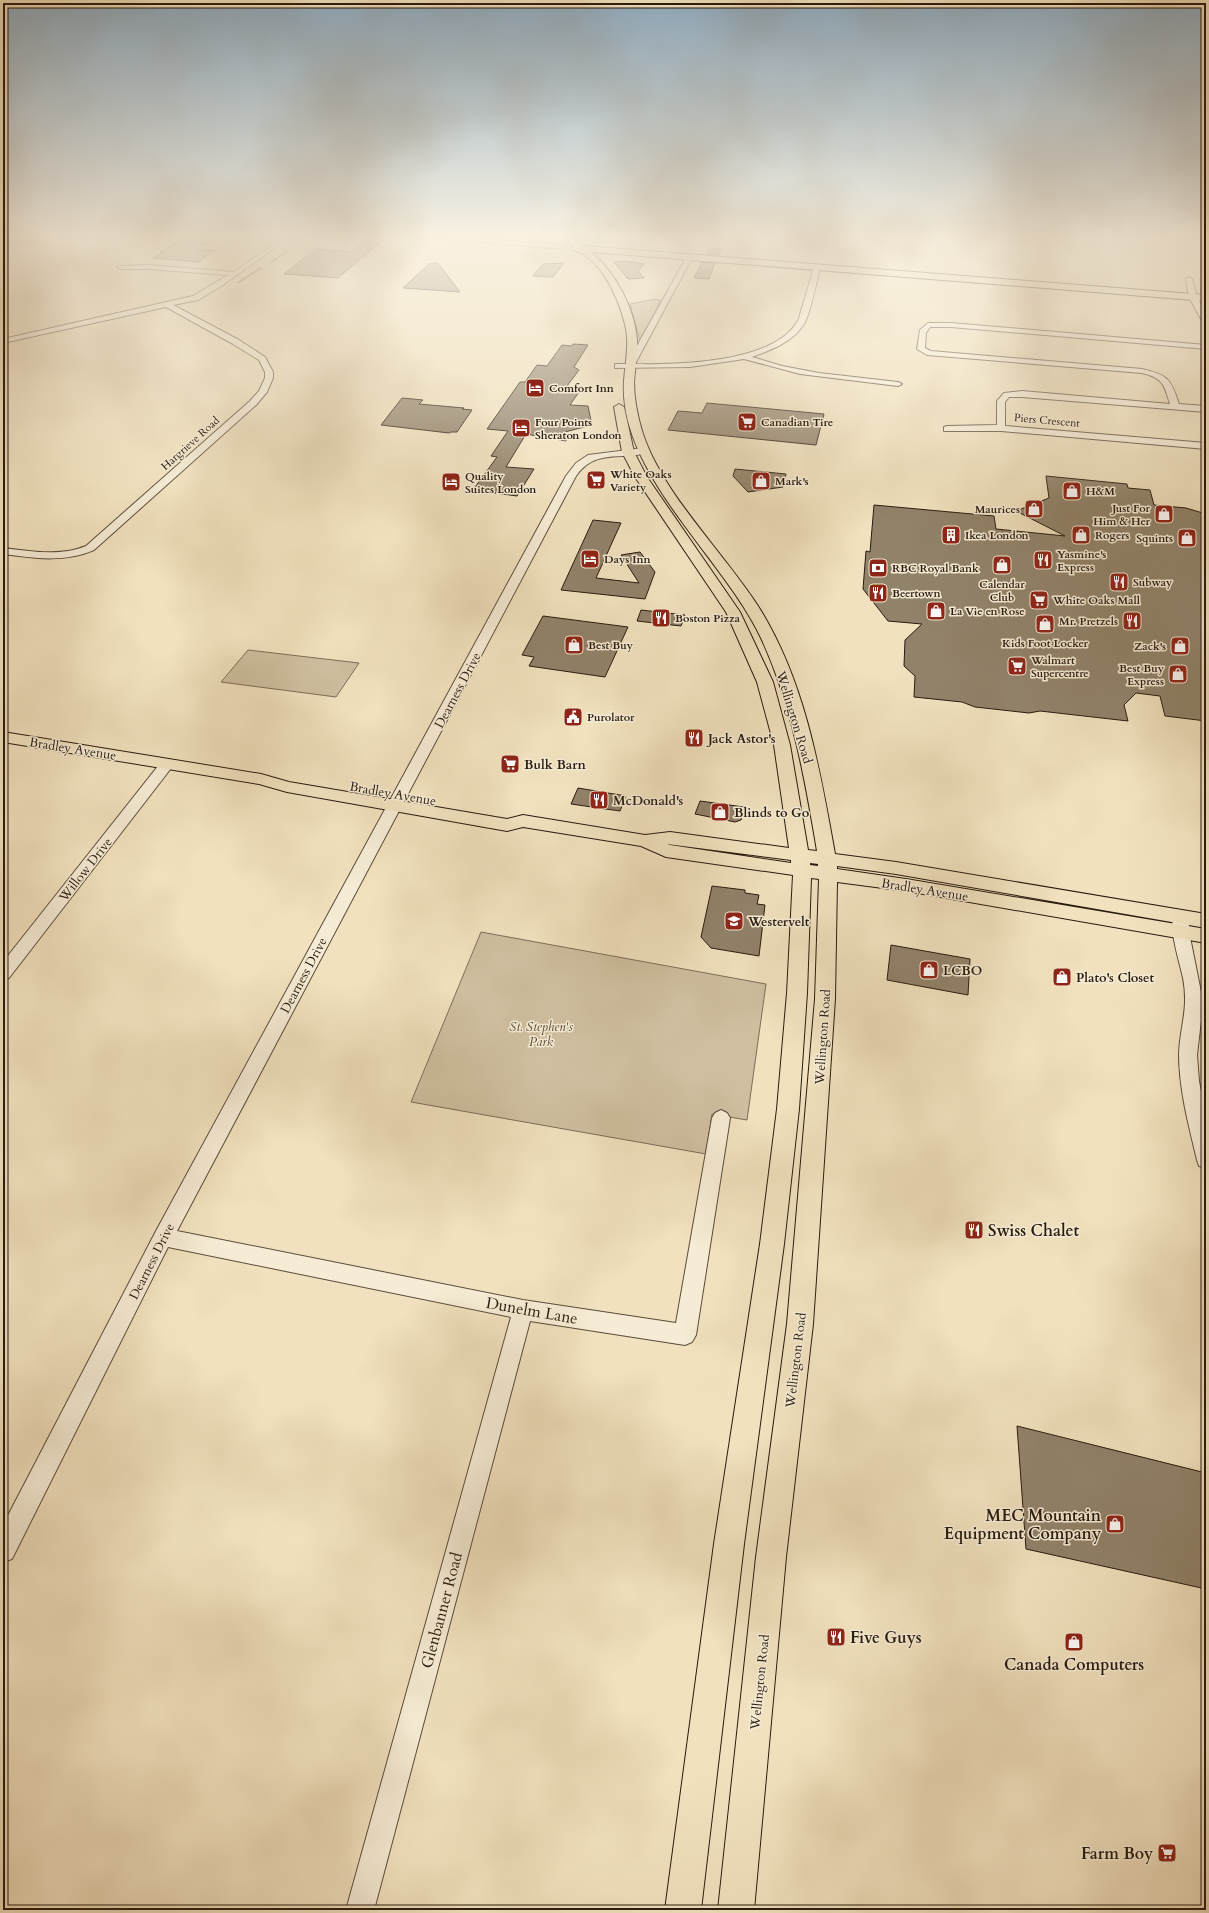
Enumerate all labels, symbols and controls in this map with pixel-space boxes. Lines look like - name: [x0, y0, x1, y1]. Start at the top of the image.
- hotel icon: Comfort Inn: [524, 377, 546, 399]
- place label: Comfort Inn: [549, 381, 614, 396]
- street label: Piers Crescent: [1013, 410, 1081, 431]
- supermarket icon: Canadian Tire: [736, 411, 758, 433]
- street label: Hargrieve Road: [158, 413, 223, 474]
- place label: Four Points Sheraton London: [535, 415, 622, 443]
- place label: Canadian Tire: [761, 415, 833, 430]
- hotel icon: Four Points Sheraton London: [510, 417, 532, 439]
- place label: White Oaks Variety: [609, 467, 671, 495]
- place label: Quality Suites London: [465, 469, 536, 497]
- supermarket icon: White Oaks Variety: [585, 469, 607, 491]
- shop icon: Mark's: [750, 470, 772, 492]
- hotel icon: Quality Suites London: [440, 471, 462, 493]
- place label: Mark's: [775, 474, 809, 489]
- shop icon: H&M: [1061, 480, 1083, 502]
- place label: H&M: [1086, 484, 1115, 499]
- shop icon: Maurices: [1023, 498, 1045, 520]
- place label: Just For Him & Her: [1093, 501, 1151, 529]
- place label: Maurices: [975, 502, 1020, 517]
- shop icon: Just For Him & Her: [1153, 503, 1175, 525]
- building icon: Ikea London: [940, 524, 962, 546]
- shop icon: Rogers: [1070, 524, 1092, 546]
- shop icon: Squints: [1176, 527, 1198, 549]
- place label: Ikea London: [965, 528, 1029, 543]
- place label: Rogers: [1095, 528, 1129, 543]
- place label: Squints: [1136, 531, 1173, 546]
- place label: Yasmine's Express: [1057, 547, 1106, 575]
- hotel icon: Days Inn: [579, 548, 601, 570]
- restaurant icon: Yasmine's Express: [1032, 549, 1054, 571]
- place label: Days Inn: [604, 552, 651, 567]
- shop icon: Calendar Club: [991, 554, 1013, 576]
- bank icon: RBC Royal Bank: [867, 557, 889, 579]
- place label: RBC Royal Bank: [892, 561, 979, 576]
- restaurant icon: Subway: [1108, 571, 1130, 593]
- place label: Subway: [1133, 575, 1173, 590]
- place label: Calendar Club: [979, 577, 1025, 605]
- restaurant icon: Beertown: [867, 582, 889, 604]
- place label: Beertown: [892, 586, 941, 601]
- supermarket icon: White Oaks Mall: [1028, 589, 1050, 611]
- place label: White Oaks Mall: [1052, 593, 1141, 608]
- shop icon: La Vie en Rose: [925, 600, 947, 622]
- place label: La Vie en Rose: [950, 604, 1025, 619]
- restaurant icon: Boston Pizza: [650, 607, 672, 629]
- restaurant icon: Mr. Pretzels: [1121, 610, 1143, 632]
- place label: Boston Pizza: [675, 611, 741, 626]
- shop icon: Kids Foot Locker: [1034, 613, 1056, 635]
- place label: Mr. Pretzels: [1059, 614, 1118, 629]
- shop icon: Best Buy: [563, 634, 585, 656]
- shop icon: Zack's: [1169, 635, 1191, 657]
- place label: Kids Foot Locker: [1002, 636, 1089, 651]
- place label: Best Buy: [588, 638, 634, 653]
- place label: Zack's: [1134, 639, 1166, 654]
- street label: Dearness Drive: [430, 649, 486, 732]
- place label: Walmart Supercentre: [1030, 653, 1089, 681]
- supermarket icon: Walmart Supercentre: [1006, 655, 1028, 677]
- place label: Best Buy Express: [1119, 661, 1165, 689]
- shop icon: Best Buy Express: [1167, 663, 1189, 685]
- street label: Wellington Road: [771, 668, 817, 766]
- public building icon: Purolator: [562, 706, 584, 728]
- place label: Purolator: [587, 710, 635, 725]
- restaurant icon: Jack Astor's: [683, 727, 705, 749]
- place label: Jack Astor's: [706, 730, 776, 748]
- street label: Bradley Avenue: [28, 733, 118, 765]
- supermarket icon: Bulk Barn: [499, 753, 521, 775]
- place label: Bulk Barn: [524, 756, 587, 774]
- street label: Bradley Avenue: [348, 777, 438, 810]
- restaurant icon: McDonald's: [588, 789, 610, 811]
- place label: McDonald's: [613, 792, 684, 810]
- shop icon: Blinds to Go: [709, 801, 731, 823]
- place label: Blinds to Go: [734, 804, 810, 822]
- street label: Willow Drive: [54, 834, 117, 906]
- street label: Bradley Avenue: [880, 874, 970, 906]
- school or university icon: Westervelt: [723, 910, 745, 932]
- place label: Westervelt: [747, 913, 810, 931]
- street label: Dearness Drive: [276, 934, 332, 1017]
- shop icon: LCBO: [918, 959, 940, 981]
- place label: LCBO: [943, 962, 982, 980]
- shop icon: Plato's Closet: [1051, 966, 1073, 988]
- place label: Plato's Closet: [1076, 969, 1155, 987]
- street label: Wellington Road: [811, 989, 835, 1086]
- park label: St. Stephen's Park: [509, 1018, 573, 1051]
- restaurant icon: Swiss Chalet: [963, 1219, 985, 1241]
- street label: Dearness Drive: [125, 1220, 179, 1303]
- place label: Swiss Chalet: [988, 1220, 1079, 1242]
- street label: Dunelm Lane: [484, 1292, 580, 1330]
- street label: Wellington Road: [781, 1311, 811, 1410]
- place label: MEC Mountain Equipment Company: [944, 1505, 1102, 1545]
- shop icon: MEC Mountain Equipment Company: [1104, 1513, 1126, 1535]
- street label: Glenbanner Road: [416, 1549, 468, 1671]
- restaurant icon: Five Guys: [825, 1626, 847, 1648]
- place label: Five Guys: [850, 1627, 922, 1649]
- shop icon: Canada Computers: [1063, 1631, 1085, 1653]
- street label: Wellington Road: [746, 1633, 774, 1732]
- place label: Canada Computers: [1004, 1654, 1144, 1676]
- supermarket icon: Farm Boy: [1156, 1842, 1178, 1864]
- place label: Farm Boy: [1081, 1843, 1153, 1865]

